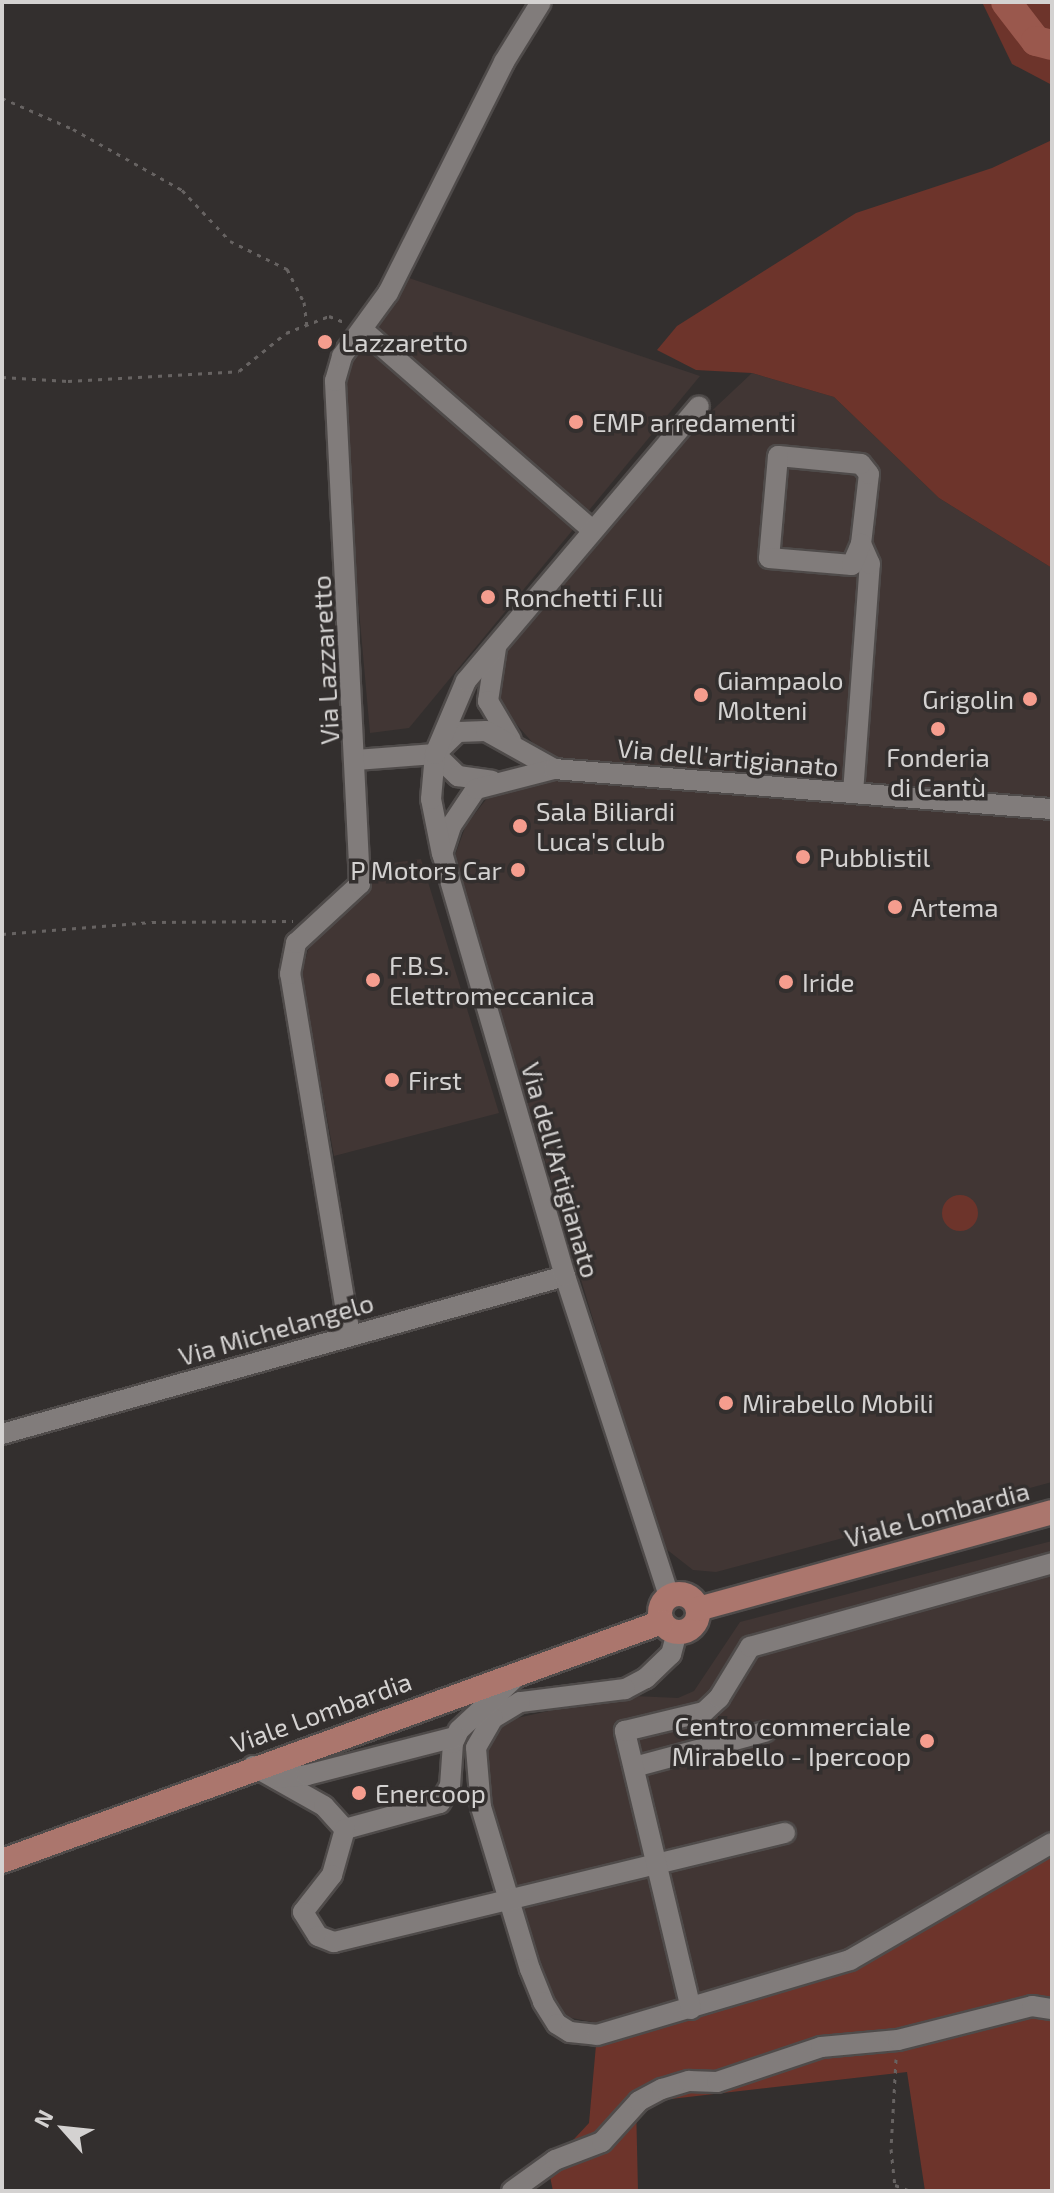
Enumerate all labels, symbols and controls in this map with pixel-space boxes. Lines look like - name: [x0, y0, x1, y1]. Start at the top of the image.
- place label: Lazzaretto: [341, 326, 468, 358]
- marker: Lazzaretto: [316, 333, 334, 351]
- place label: EMP arredamenti: [592, 406, 797, 438]
- marker: EMP arredamenti: [567, 413, 585, 431]
- street label: Via Lazzaretto: [305, 575, 345, 745]
- place label: Ronchetti F.lli: [504, 581, 663, 613]
- marker: Ronchetti F.lli: [479, 588, 497, 606]
- place label: Giampaolo Molteni: [717, 664, 843, 726]
- place label: Grigolin: [922, 683, 1014, 715]
- marker: Giampaolo Molteni: [692, 686, 710, 704]
- marker: Grigolin: [1021, 690, 1039, 708]
- marker: Fonderia di Cantù: [929, 720, 947, 738]
- street label: Via dell'artigianato: [616, 732, 840, 782]
- place label: Fonderia di Cantù: [886, 741, 990, 802]
- place label: Sala Biliardi Luca's club: [536, 795, 675, 856]
- marker: Sala Biliardi Luca's club: [511, 817, 529, 835]
- place label: Pubblistil: [819, 841, 930, 873]
- marker: Pubblistil: [794, 848, 812, 866]
- place label: P Motors Car: [350, 854, 502, 886]
- marker: P Motors Car: [509, 861, 527, 879]
- place label: Artema: [911, 891, 999, 923]
- marker: Artema: [886, 898, 904, 916]
- place label: F.B.S. Elettromeccanica: [389, 949, 595, 1010]
- place label: Iride: [802, 966, 855, 998]
- marker: F.B.S. Elettromeccanica: [364, 971, 382, 989]
- marker: Iride: [777, 973, 795, 991]
- street label: Via dell'Artigianato: [515, 1059, 607, 1281]
- place label: First: [408, 1064, 462, 1096]
- marker: First: [383, 1071, 401, 1089]
- street label: Via Michelangelo: [175, 1286, 377, 1372]
- place label: Mirabello Mobili: [742, 1387, 934, 1419]
- marker: Mirabello Mobili: [717, 1394, 735, 1412]
- street label: Viale Lombardia: [841, 1474, 1033, 1554]
- street label: Viale Lombardia: [226, 1665, 416, 1759]
- place label: Centro commerciale Mirabello - Ipercoop: [672, 1710, 911, 1772]
- marker: Centro commerciale Mirabello - Ipercoop: [918, 1732, 936, 1750]
- place label: Enercoop: [375, 1777, 486, 1809]
- marker: Enercoop: [350, 1784, 368, 1802]
- north arrow: [24, 2089, 104, 2169]
- text: N: [27, 2105, 58, 2131]

